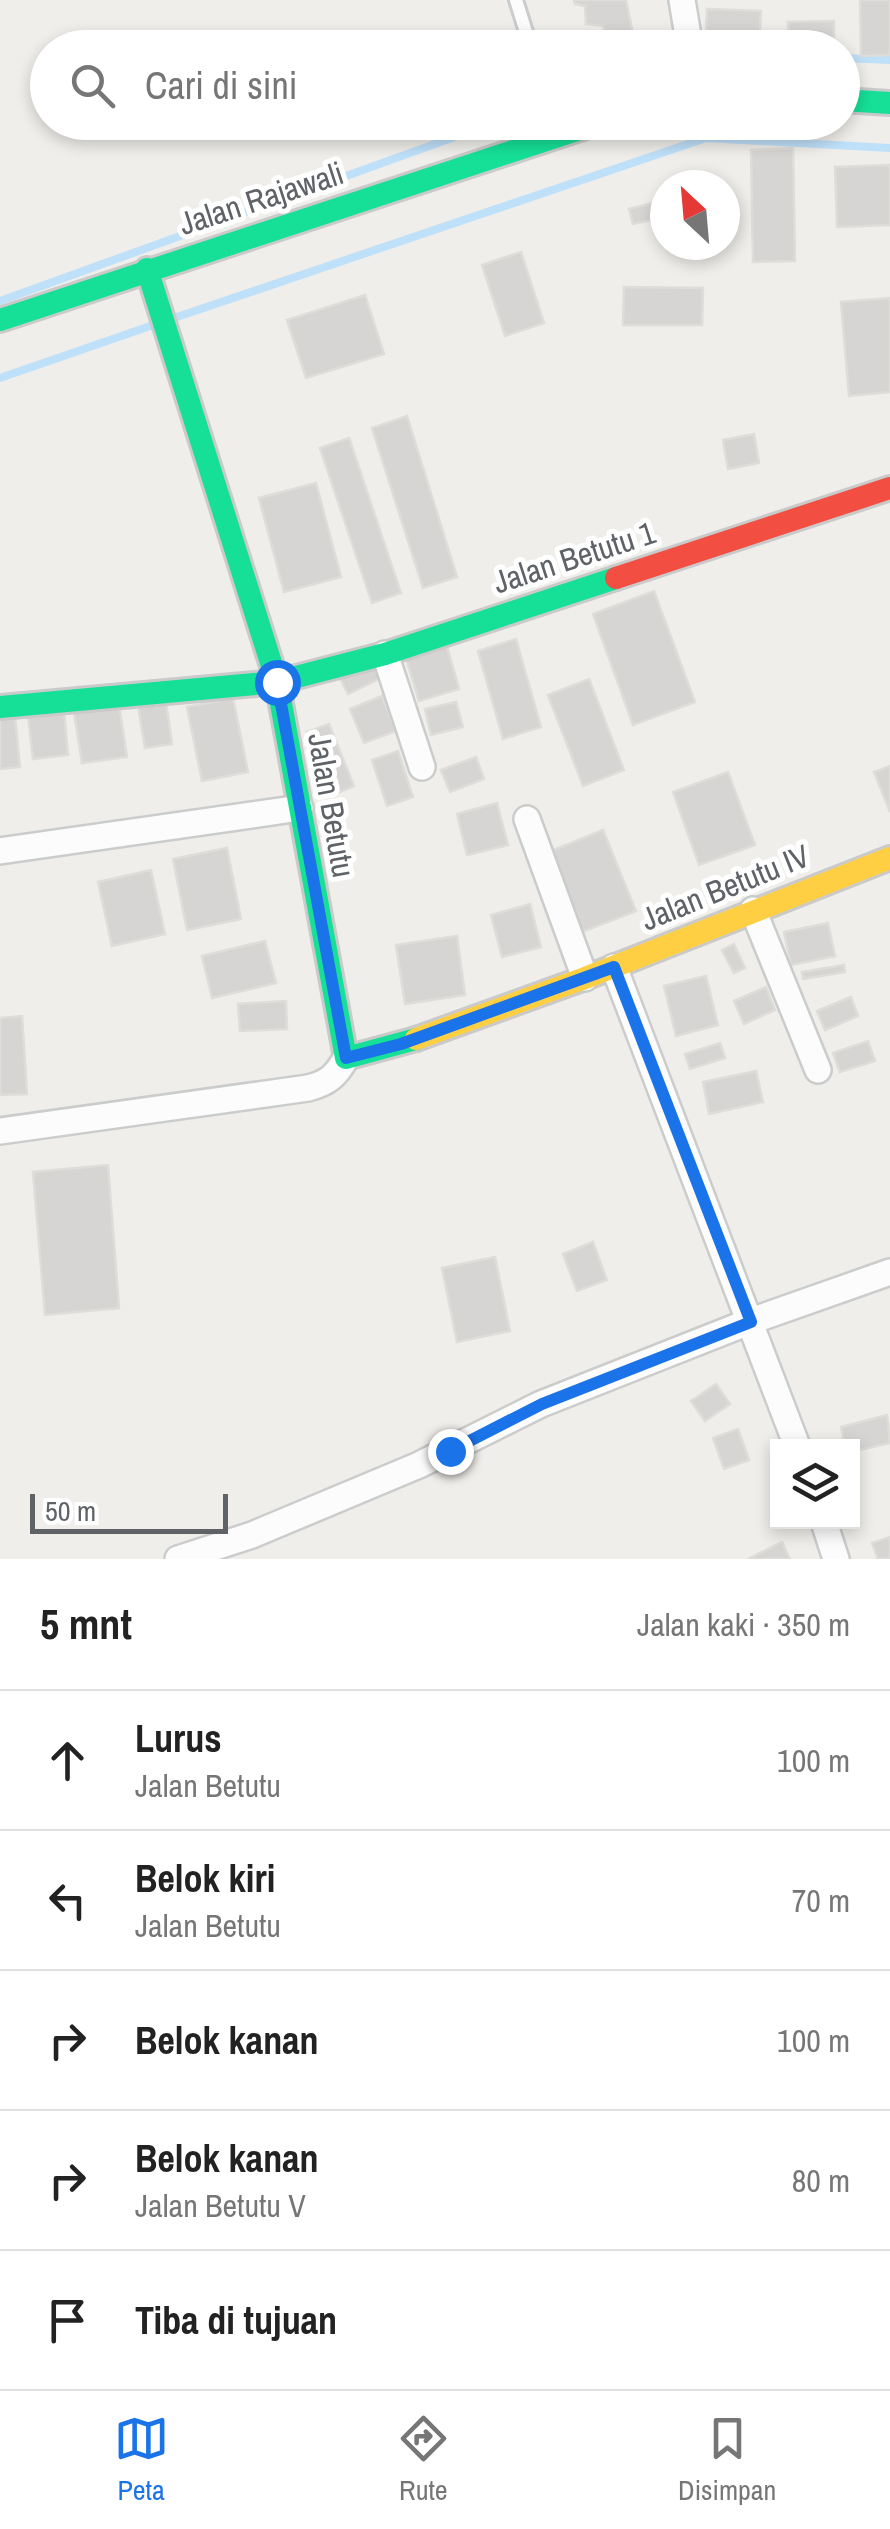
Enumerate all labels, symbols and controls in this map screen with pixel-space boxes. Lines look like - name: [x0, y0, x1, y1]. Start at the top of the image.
- search box: [30, 30, 860, 140]
- icon: search: [65, 58, 120, 113]
- text: Cari di sini: [145, 60, 297, 111]
- street label: Jalan Rajawali: [173, 151, 349, 245]
- north arrow: [650, 170, 740, 260]
- street label: Jalan Betutu 1: [488, 511, 661, 603]
- route start: [255, 660, 301, 706]
- street label: Jalan Betutu: [298, 729, 366, 881]
- street label: Jalan Betutu IV: [634, 834, 816, 940]
- route end: [428, 1429, 474, 1475]
- map controls: [770, 1439, 860, 1529]
- button: layers: [770, 1439, 860, 1529]
- scale bar: [30, 1489, 228, 1534]
- text: 50 m: [45, 1492, 96, 1530]
- text: 5 mnt: [40, 1596, 132, 1652]
- text: Jalan kaki · 350 m: [637, 1603, 850, 1646]
- text: Lurus: [135, 1713, 222, 1764]
- icon: ahead: [40, 1733, 95, 1788]
- text: 100 m: [777, 1739, 850, 1782]
- text: Jalan Betutu: [135, 1764, 281, 1807]
- text: Belok kiri: [135, 1853, 275, 1904]
- icon: left: [40, 1873, 95, 1928]
- text: 70 m: [792, 1879, 850, 1922]
- text: Jalan Betutu: [135, 1904, 281, 1947]
- icon: right: [40, 2013, 95, 2068]
- text: Belok kanan: [135, 2015, 319, 2066]
- text: 100 m: [777, 2019, 850, 2062]
- text: Belok kanan: [135, 2133, 319, 2184]
- icon: right: [40, 2153, 95, 2208]
- text: 80 m: [792, 2159, 850, 2202]
- text: Jalan Betutu V: [135, 2184, 306, 2227]
- icon: arrive: [40, 2293, 95, 2348]
- text: Tiba di tujuan: [135, 2295, 337, 2346]
- tab: Peta: [114, 2411, 169, 2509]
- tab: Rute: [396, 2411, 451, 2509]
- tab: Disimpan: [678, 2411, 776, 2509]

